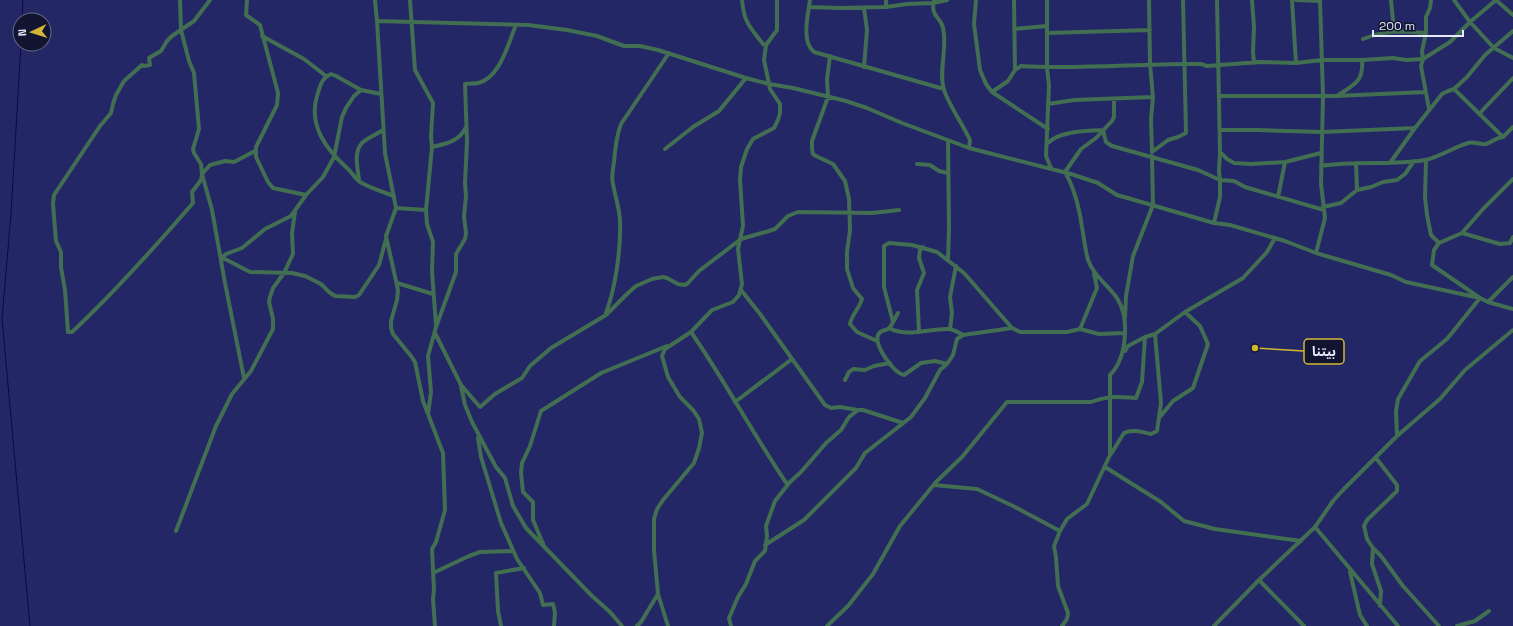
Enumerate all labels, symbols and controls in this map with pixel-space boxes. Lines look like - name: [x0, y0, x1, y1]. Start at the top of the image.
- north arrow: [12, 12, 52, 52]
- scale bar: [1373, 12, 1463, 38]
- text: 200 m: [1379, 18, 1415, 34]
- text: N: [15, 29, 29, 37]
- callout: بيتنا: [1304, 339, 1344, 364]
- text: بيتنا: [1312, 343, 1336, 360]

